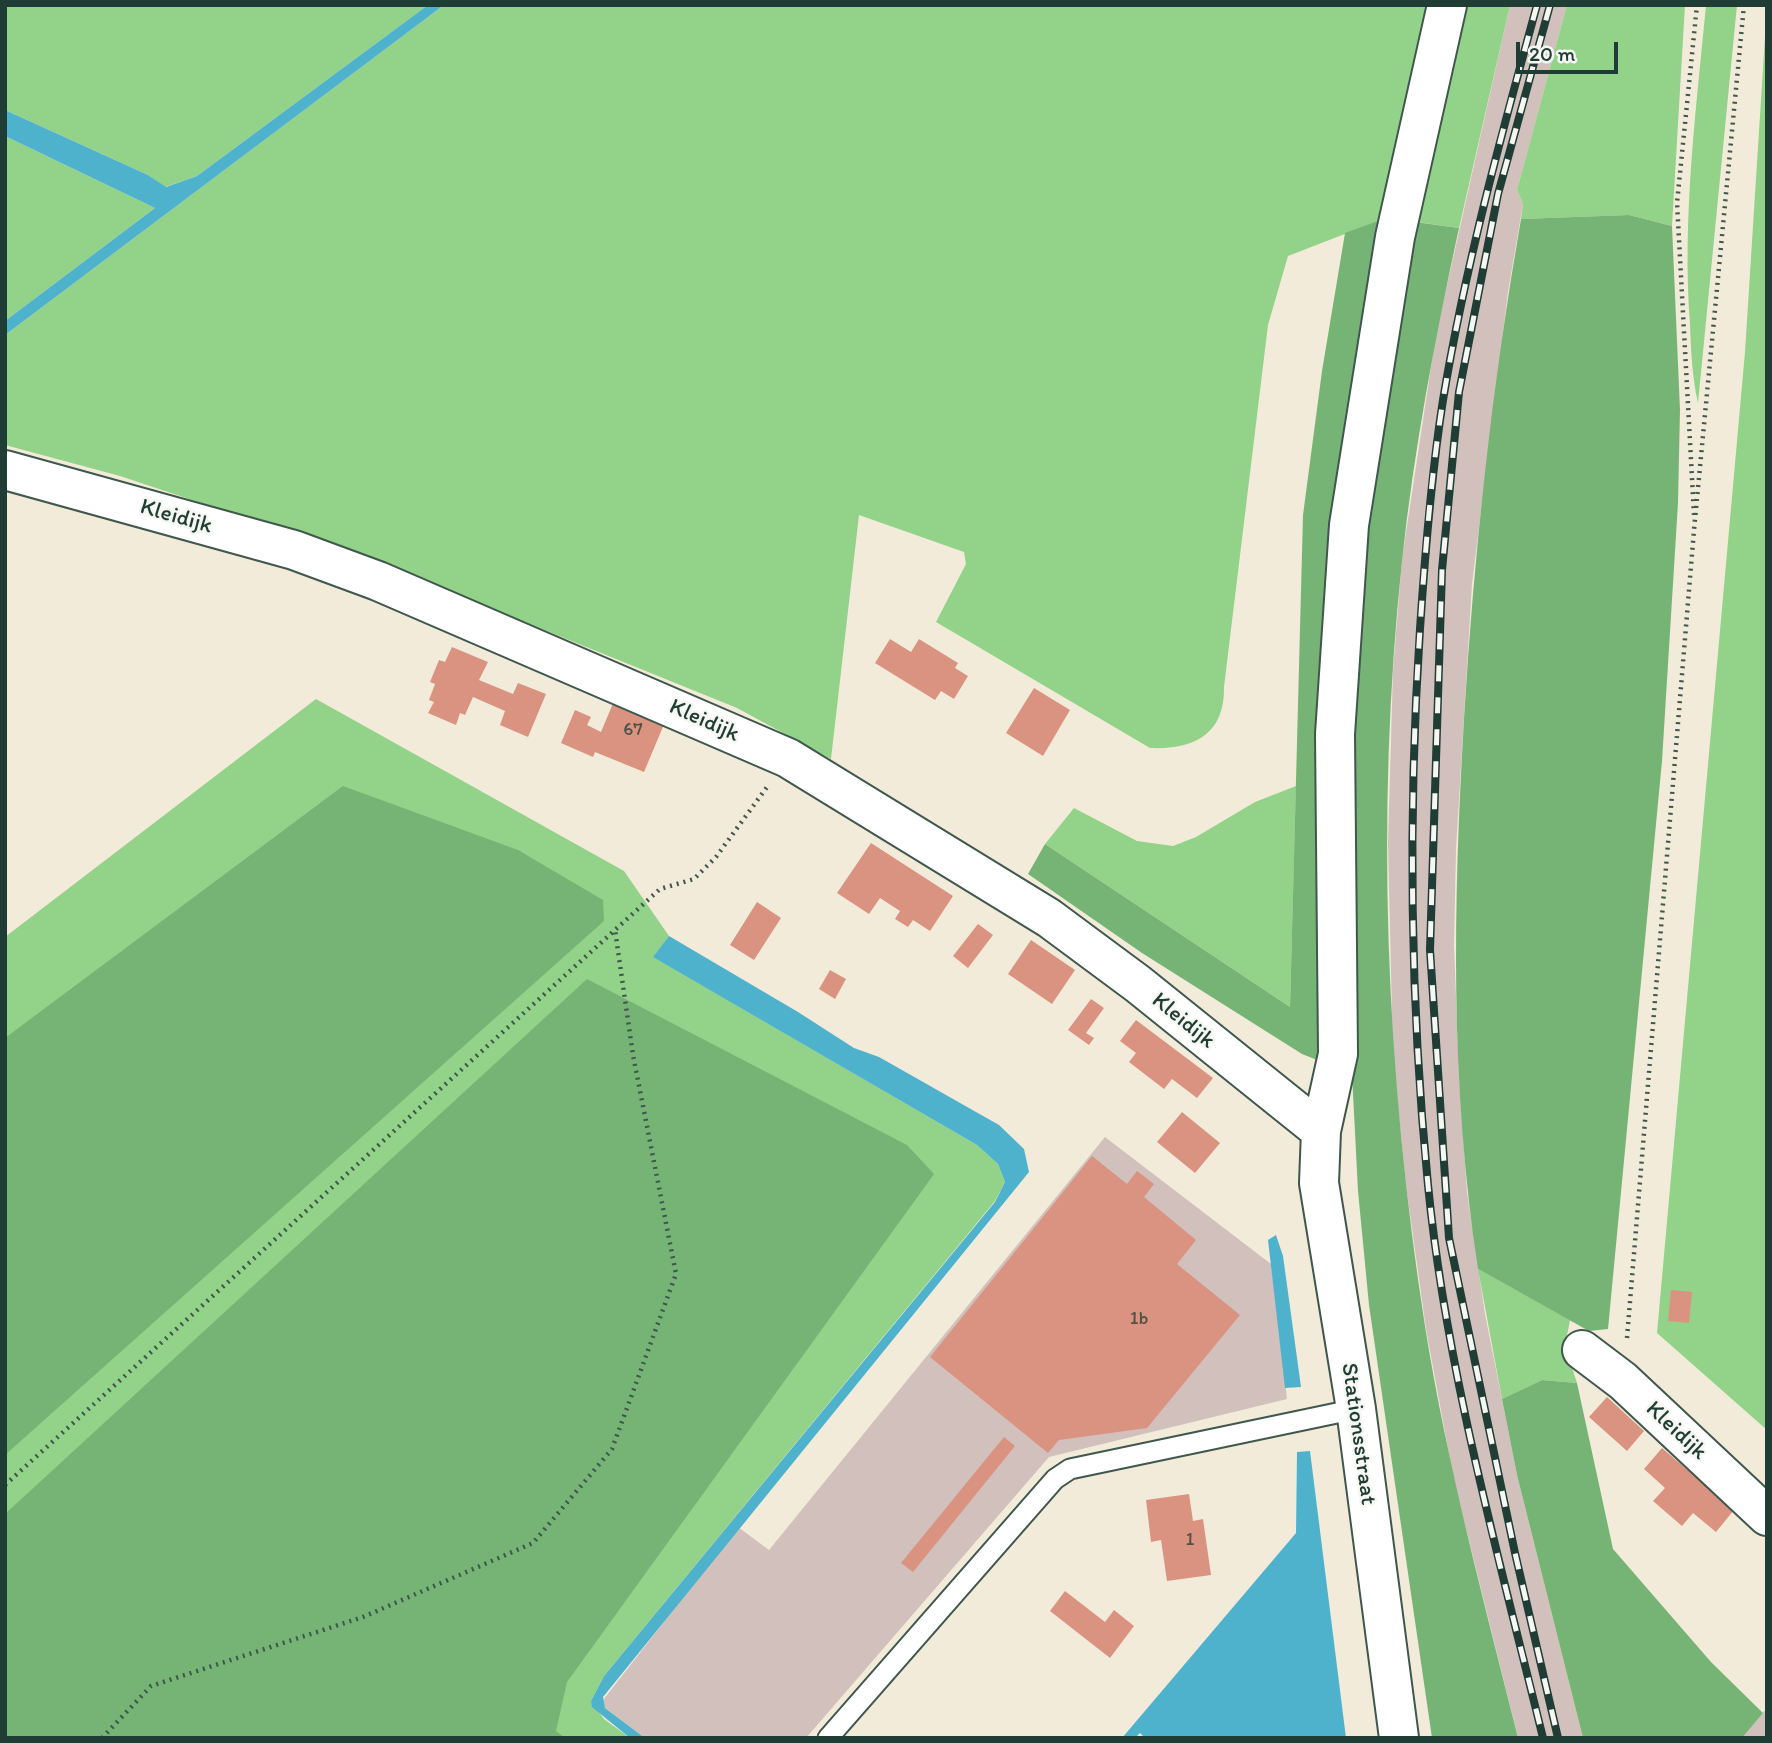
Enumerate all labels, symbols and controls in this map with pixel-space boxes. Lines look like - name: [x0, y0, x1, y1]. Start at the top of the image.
- scale bar: [1520, 28, 1622, 72]
- text: 20 m: [1529, 41, 1575, 66]
- street label: Kleidijk: [137, 494, 215, 540]
- street label: Kleidijk: [665, 693, 743, 749]
- house number: 67: [623, 719, 643, 741]
- street label: Kleidijk: [1146, 987, 1220, 1055]
- house number: 1b: [1130, 1308, 1148, 1330]
- street label: Stationsstraat: [1334, 1361, 1382, 1507]
- street label: Kleidijk: [1640, 1396, 1712, 1466]
- house number: 1: [1186, 1529, 1194, 1551]

